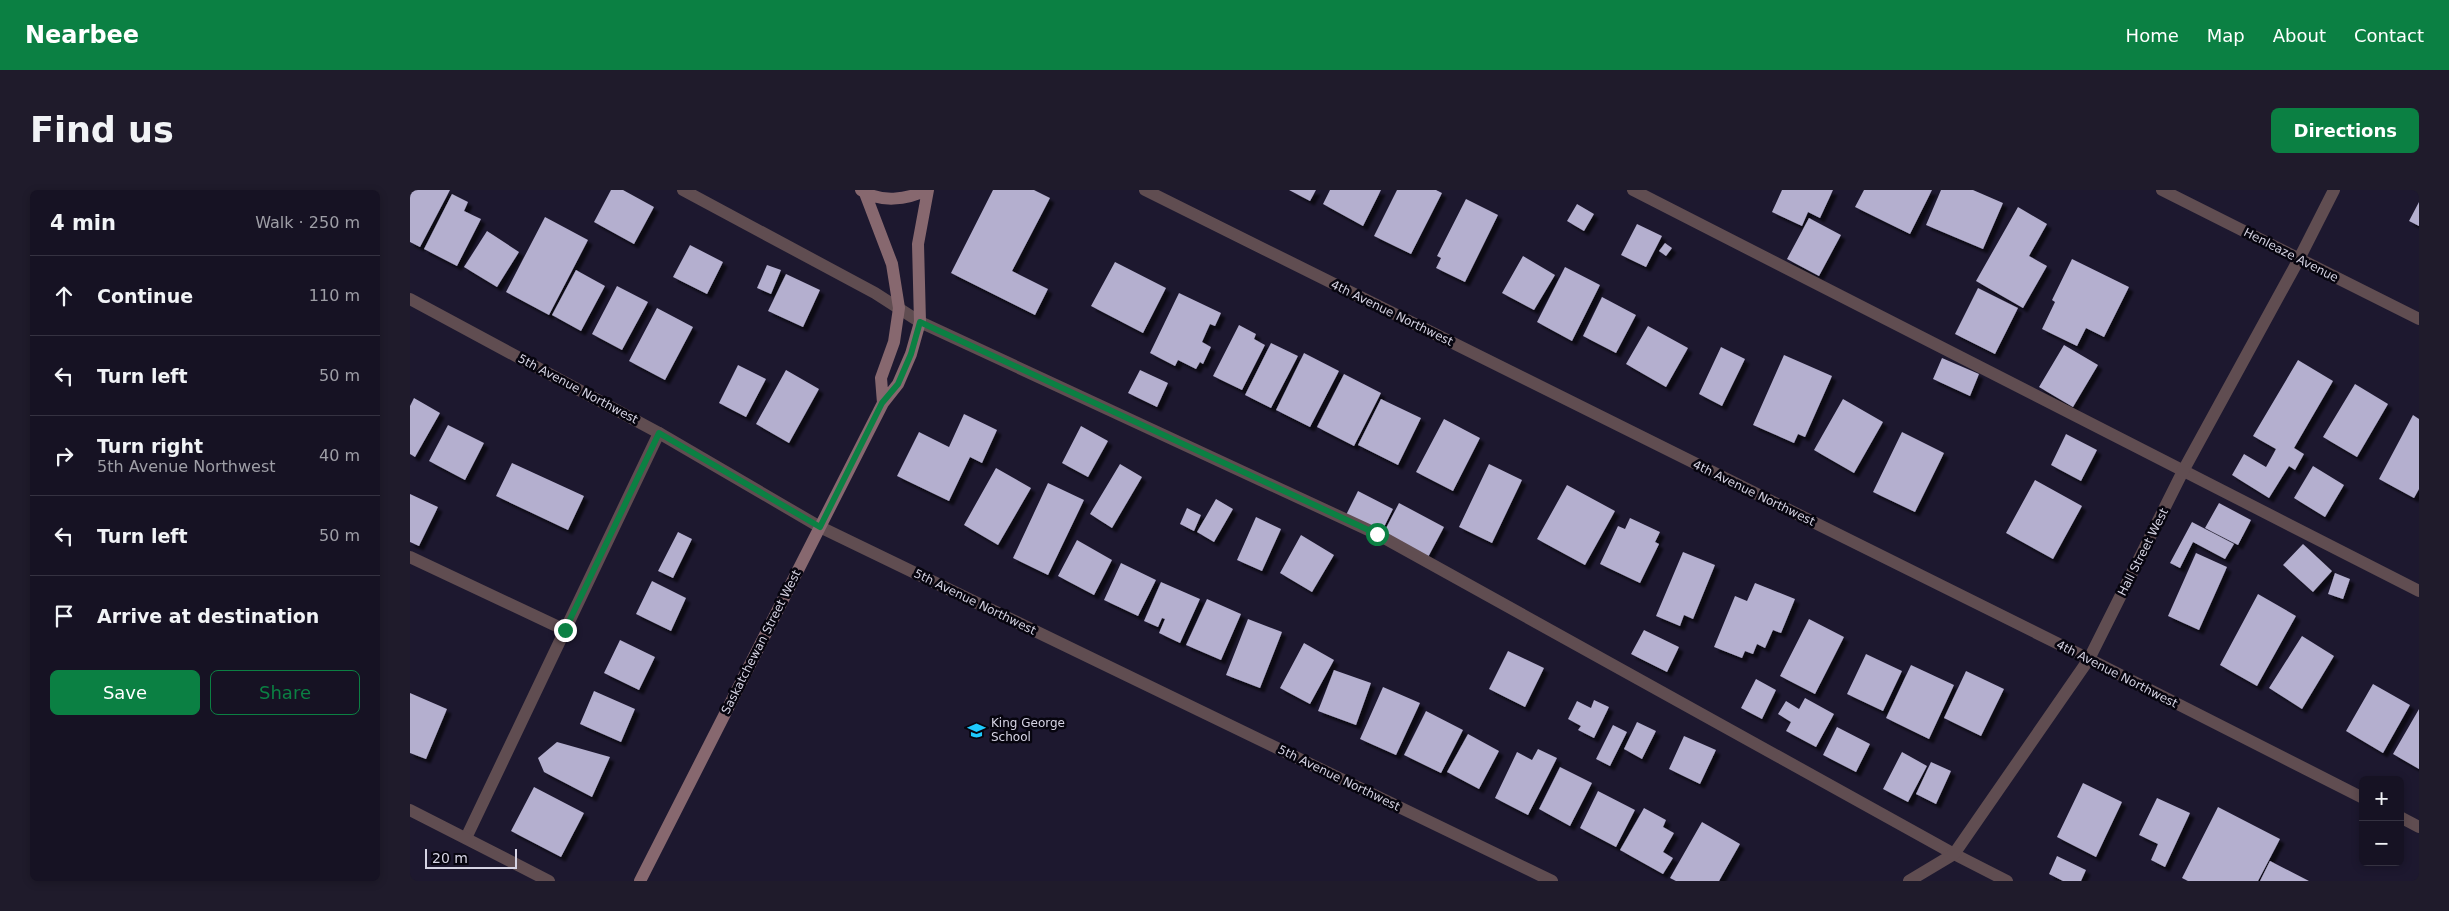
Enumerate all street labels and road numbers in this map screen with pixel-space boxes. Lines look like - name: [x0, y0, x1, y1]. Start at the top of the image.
- street label: Henleaze Avenue: [2241, 225, 2341, 285]
- street label: 4th Avenue Northwest: [1329, 277, 1455, 349]
- street label: 5th Avenue Northwest: [516, 351, 641, 427]
- street label: 4th Avenue Northwest: [1691, 457, 1817, 529]
- street label: Hall Street West: [2115, 506, 2171, 598]
- street label: 5th Avenue Northwest: [912, 566, 1038, 638]
- street label: Saskatchewan Street West: [718, 567, 804, 716]
- street label: 4th Avenue Northwest: [2054, 637, 2180, 711]
- street label: 5th Avenue Northwest: [1276, 742, 1402, 814]

